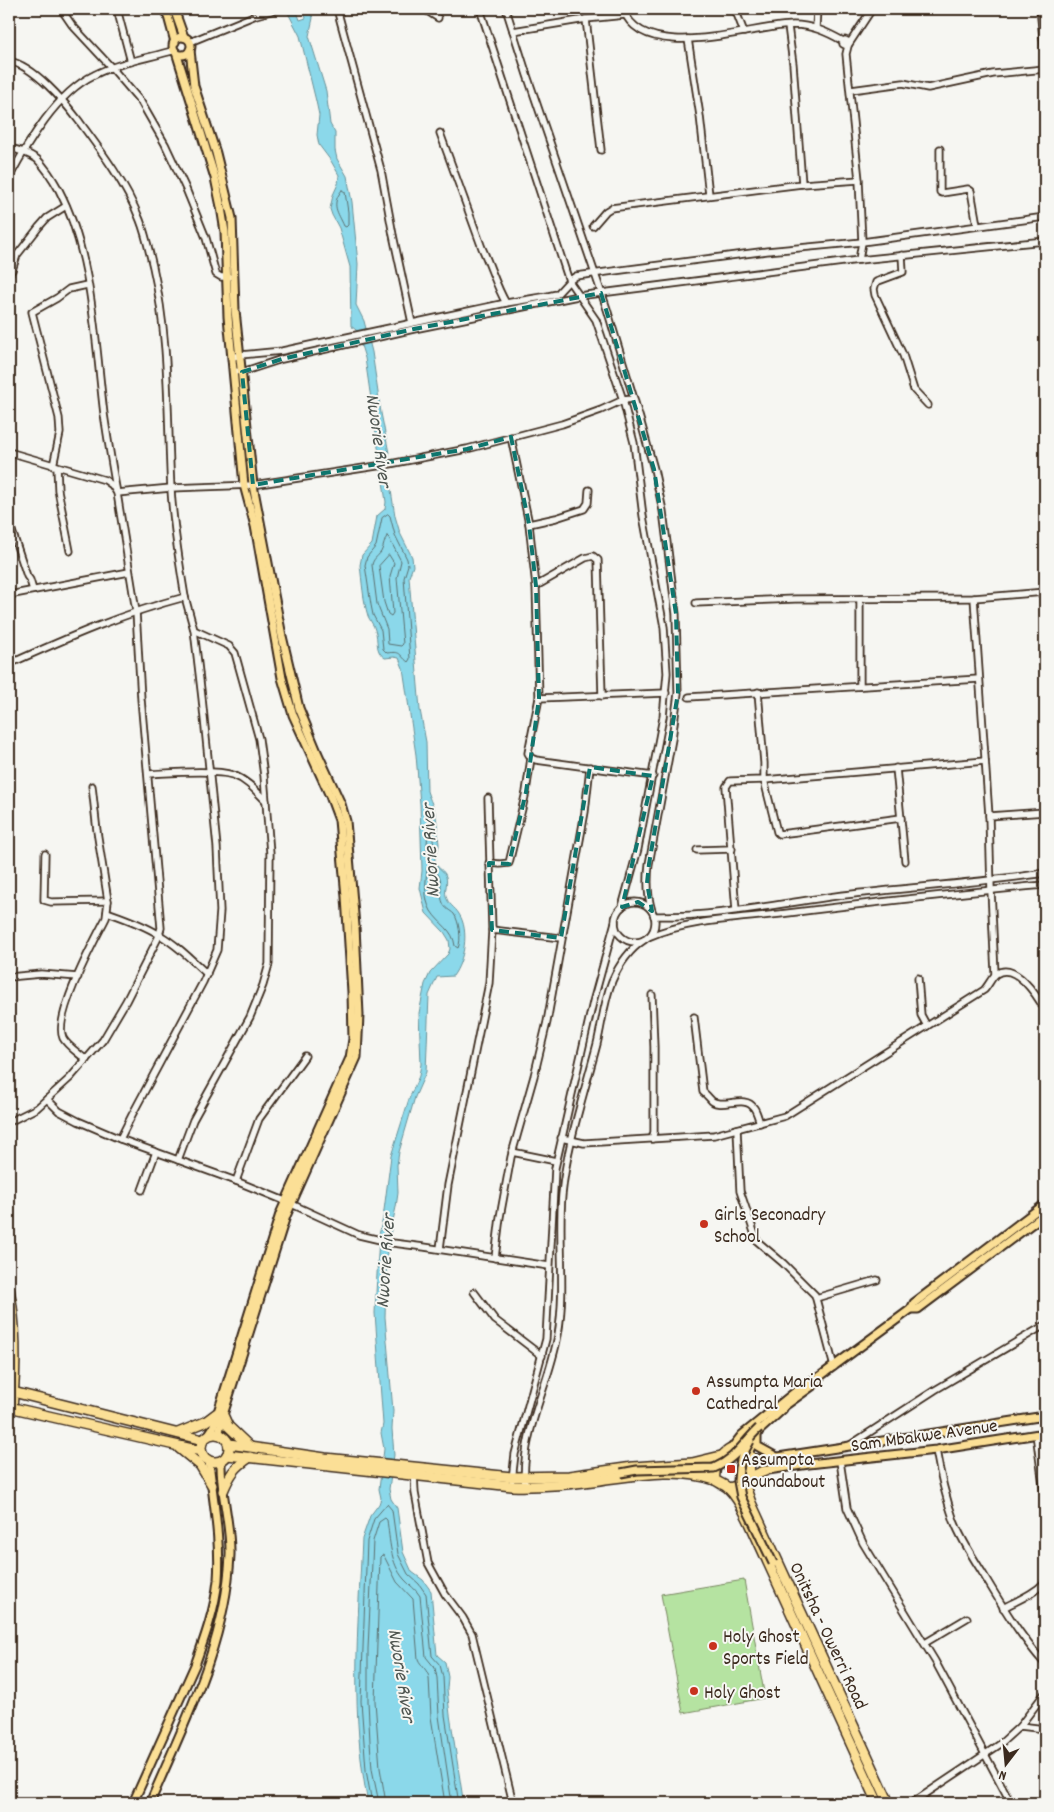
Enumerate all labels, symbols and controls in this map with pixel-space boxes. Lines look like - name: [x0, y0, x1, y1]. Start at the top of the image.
- water label: Nworie River: [357, 392, 398, 491]
- water label: Nworie River: [415, 801, 448, 899]
- place label: Girls Seconadry School: [714, 1203, 825, 1252]
- water label: Nworie River: [370, 1211, 404, 1309]
- marker: Girls Seconadry School: [698, 1218, 710, 1230]
- place label: Assumpta Maria Cathedral: [706, 1370, 823, 1419]
- marker: Assumpta Maria Cathedral: [690, 1385, 702, 1397]
- street label: Sam Mbakwe Avenue: [849, 1414, 999, 1461]
- place label: Assumpta Roundabout: [741, 1448, 825, 1497]
- marker: Assumpta Roundabout: [725, 1463, 737, 1475]
- street label: Onitsha - Owerri Road: [781, 1558, 873, 1715]
- place label: Holy Ghost Sports Field: [723, 1625, 809, 1674]
- water label: Nworie River: [379, 1627, 422, 1727]
- marker: Holy Ghost Sports Field: [707, 1640, 719, 1652]
- place label: Holy Ghost: [704, 1681, 781, 1708]
- marker: Holy Ghost: [688, 1685, 700, 1697]
- north arrow: [982, 1740, 1032, 1790]
- text: N: [997, 1764, 1009, 1785]

